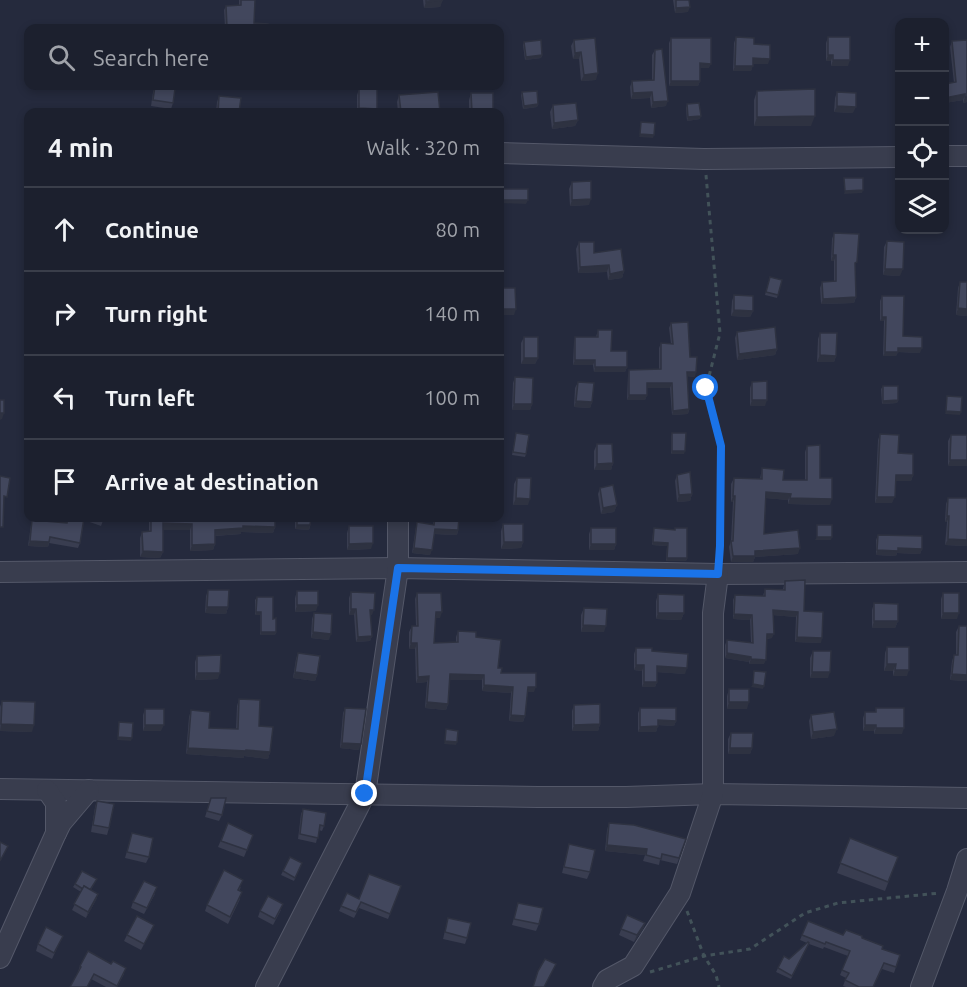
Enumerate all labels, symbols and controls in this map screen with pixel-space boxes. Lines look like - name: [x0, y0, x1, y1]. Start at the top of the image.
- map controls: [895, 18, 949, 234]
- button: +: [895, 18, 949, 72]
- search box: [24, 24, 504, 90]
- icon: search: [45, 41, 78, 74]
- text: Search here: [93, 45, 209, 70]
- button: −: [895, 72, 949, 126]
- button: locate: [895, 126, 949, 180]
- text: 4 min: [48, 133, 114, 162]
- text: Walk · 320 m: [367, 136, 480, 159]
- button: layers: [895, 180, 949, 234]
- icon: ahead: [48, 213, 81, 246]
- text: Continue: [105, 217, 199, 242]
- text: 80 m: [436, 218, 480, 241]
- icon: right: [48, 297, 81, 330]
- text: Turn right: [105, 301, 207, 326]
- text: 140 m: [424, 302, 480, 325]
- route start: [692, 374, 718, 400]
- icon: left: [48, 381, 81, 414]
- text: Turn left: [105, 385, 195, 410]
- text: 100 m: [424, 386, 480, 409]
- icon: arrive: [48, 465, 81, 498]
- text: Arrive at destination: [105, 469, 319, 494]
- route end: [351, 780, 377, 806]

